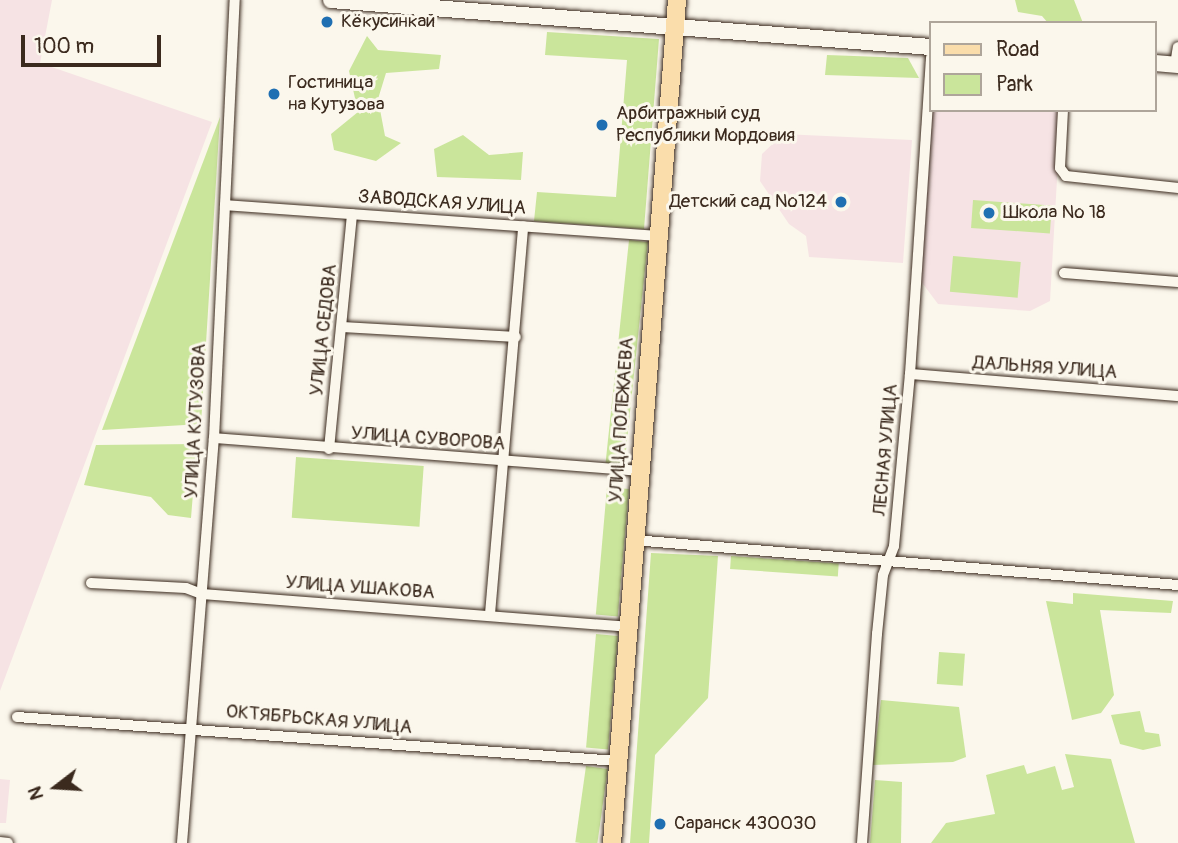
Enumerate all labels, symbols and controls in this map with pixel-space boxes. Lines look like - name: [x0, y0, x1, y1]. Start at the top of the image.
- place label: Кёкусинкай: [341, 11, 435, 33]
- marker: Кёкусинкай: [319, 14, 335, 30]
- scale bar: [24, 21, 164, 65]
- legend: [930, 21, 1157, 112]
- text: 100 m: [34, 33, 94, 60]
- text: Road: [996, 36, 1040, 63]
- text: Park: [996, 71, 1033, 98]
- place label: Гостиница на Кутузова: [288, 72, 385, 116]
- marker: Гостиница на Кутузова: [266, 86, 282, 102]
- place label: Арбитражный суд Республики Мордовия: [616, 103, 795, 147]
- marker: Арбитражный суд Республики Мордовия: [594, 117, 610, 133]
- street label: ЗАВОДСКАЯ УЛИЦА: [357, 186, 527, 220]
- place label: Детский сад №124: [669, 191, 827, 213]
- marker: Детский сад №124: [833, 194, 849, 210]
- place label: Школа № 18: [1003, 202, 1106, 224]
- marker: Школа № 18: [981, 205, 997, 221]
- street label: УЛИЦА СЕДОВА: [306, 263, 342, 397]
- street label: УЛИЦА ПОЛЕЖАЕВА: [605, 337, 639, 503]
- street label: УЛИЦА КУТУЗОВА: [181, 343, 211, 499]
- street label: ДАЛЬНЯЯ УЛИЦА: [972, 352, 1118, 384]
- street label: ЛЕСНАЯ УЛИЦА: [869, 383, 903, 517]
- street label: УЛИЦА СУВОРОВА: [350, 422, 506, 456]
- street label: УЛИЦА УШАКОВА: [285, 571, 435, 605]
- street label: ОКТЯБРЬСКАЯ УЛИЦА: [225, 700, 413, 740]
- north arrow: [21, 752, 91, 822]
- text: N: [23, 783, 49, 803]
- place label: Саранск 430030: [674, 813, 817, 835]
- marker: Саранск 430030: [652, 816, 668, 832]

